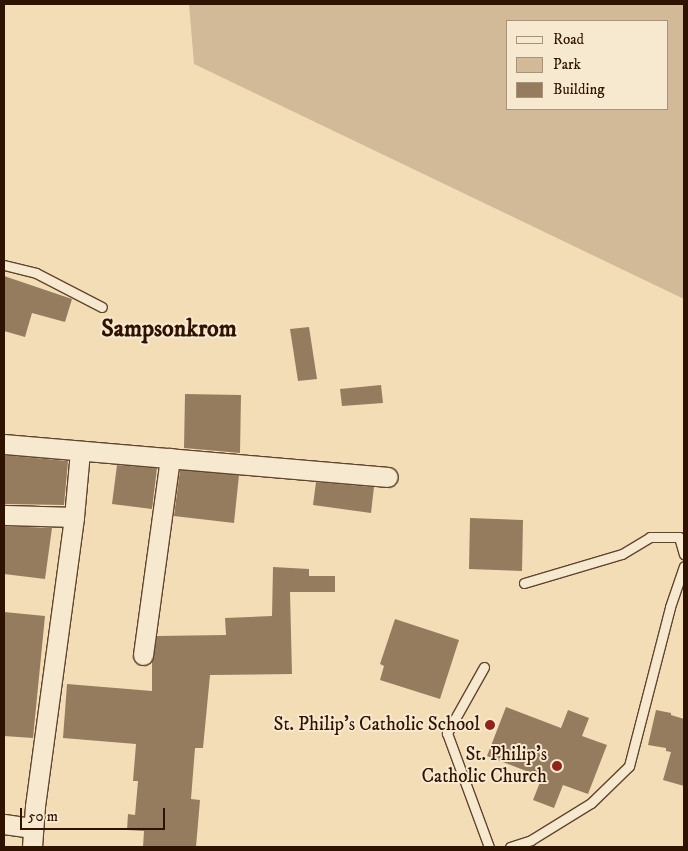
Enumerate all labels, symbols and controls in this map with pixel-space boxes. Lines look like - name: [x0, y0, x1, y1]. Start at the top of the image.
- legend: [506, 20, 668, 110]
- text: Road: [553, 30, 584, 49]
- text: Park: [553, 55, 581, 74]
- text: Building: [553, 80, 605, 99]
- district label: Sampsonkrom: [101, 316, 237, 344]
- place label: St. Philip's Catholic School: [273, 714, 480, 736]
- marker: St. Philip's Catholic School: [484, 719, 496, 731]
- place label: St. Philip's Catholic Church: [421, 744, 547, 788]
- marker: St. Philip's Catholic Church: [551, 760, 563, 772]
- scale bar: [22, 798, 168, 830]
- text: 50 m: [28, 807, 58, 826]

